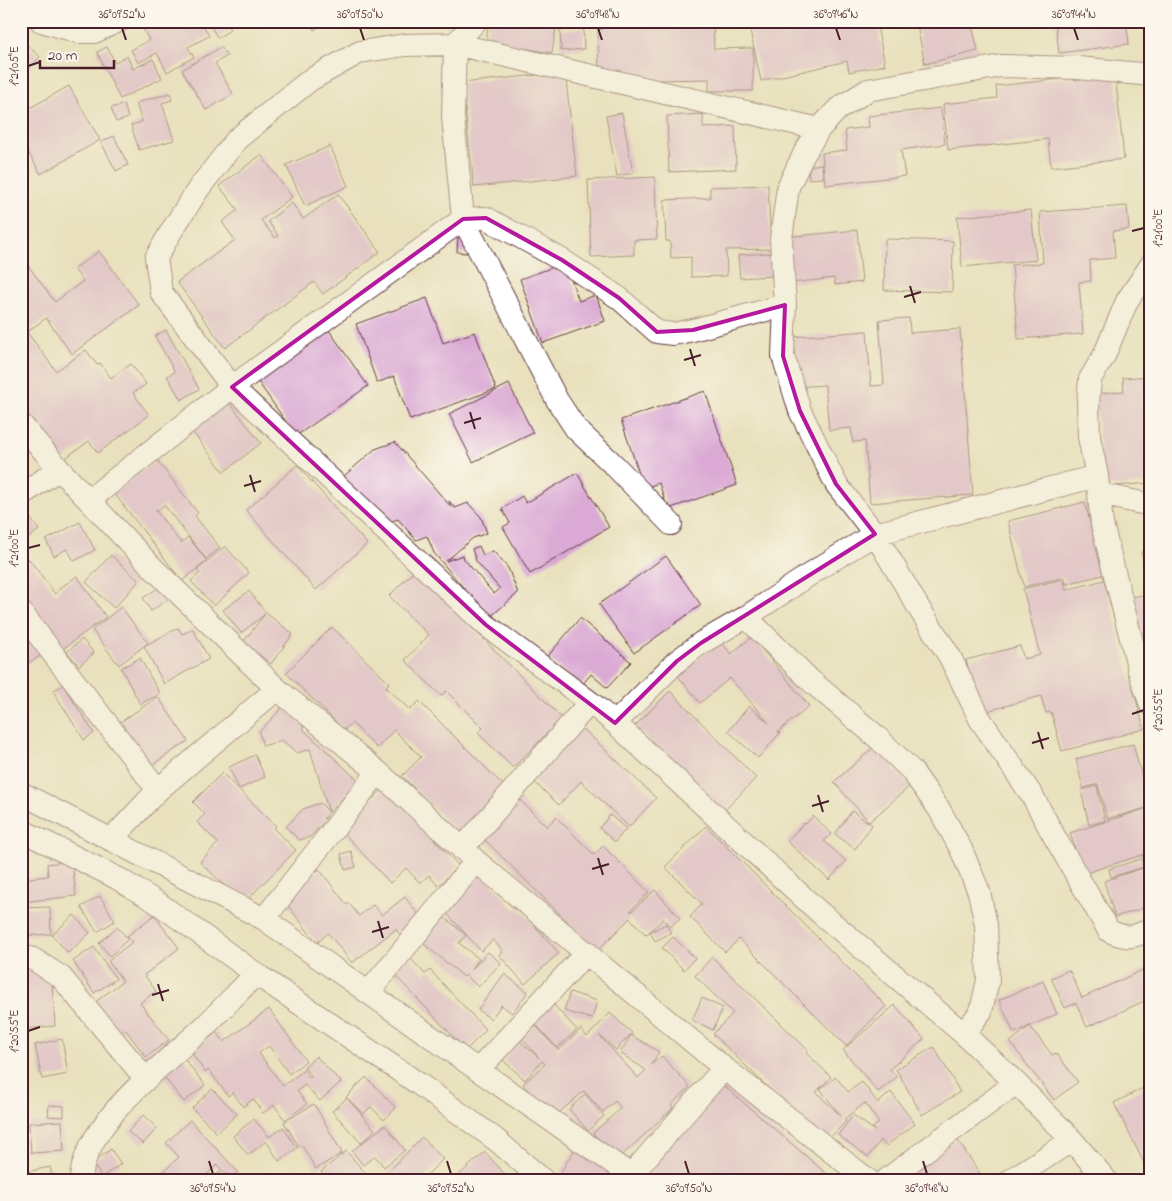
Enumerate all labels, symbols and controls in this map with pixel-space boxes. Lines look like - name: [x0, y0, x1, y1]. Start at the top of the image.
- text: 36°09'52"N: [98, 6, 146, 24]
- text: 36°09'50"N: [337, 6, 383, 24]
- text: 36°09'48"N: [576, 6, 620, 24]
- text: 36°09'46"N: [814, 6, 858, 24]
- text: 36°09'44"N: [1052, 6, 1096, 24]
- scale bar: [40, 38, 114, 70]
- text: 20 m: [48, 45, 78, 67]
- text: 1°21'05"E: [6, 46, 24, 86]
- text: 1°21'00"E: [1150, 209, 1168, 247]
- text: 1°21'00"E: [6, 529, 24, 567]
- text: 1°20'55"E: [1150, 688, 1168, 732]
- text: 1°20'55"E: [6, 1009, 24, 1053]
- text: 36°09'54"N: [190, 1180, 236, 1198]
- text: 36°09'52"N: [427, 1180, 475, 1198]
- text: 36°09'50"N: [666, 1180, 712, 1198]
- text: 36°09'48"N: [905, 1180, 949, 1198]

